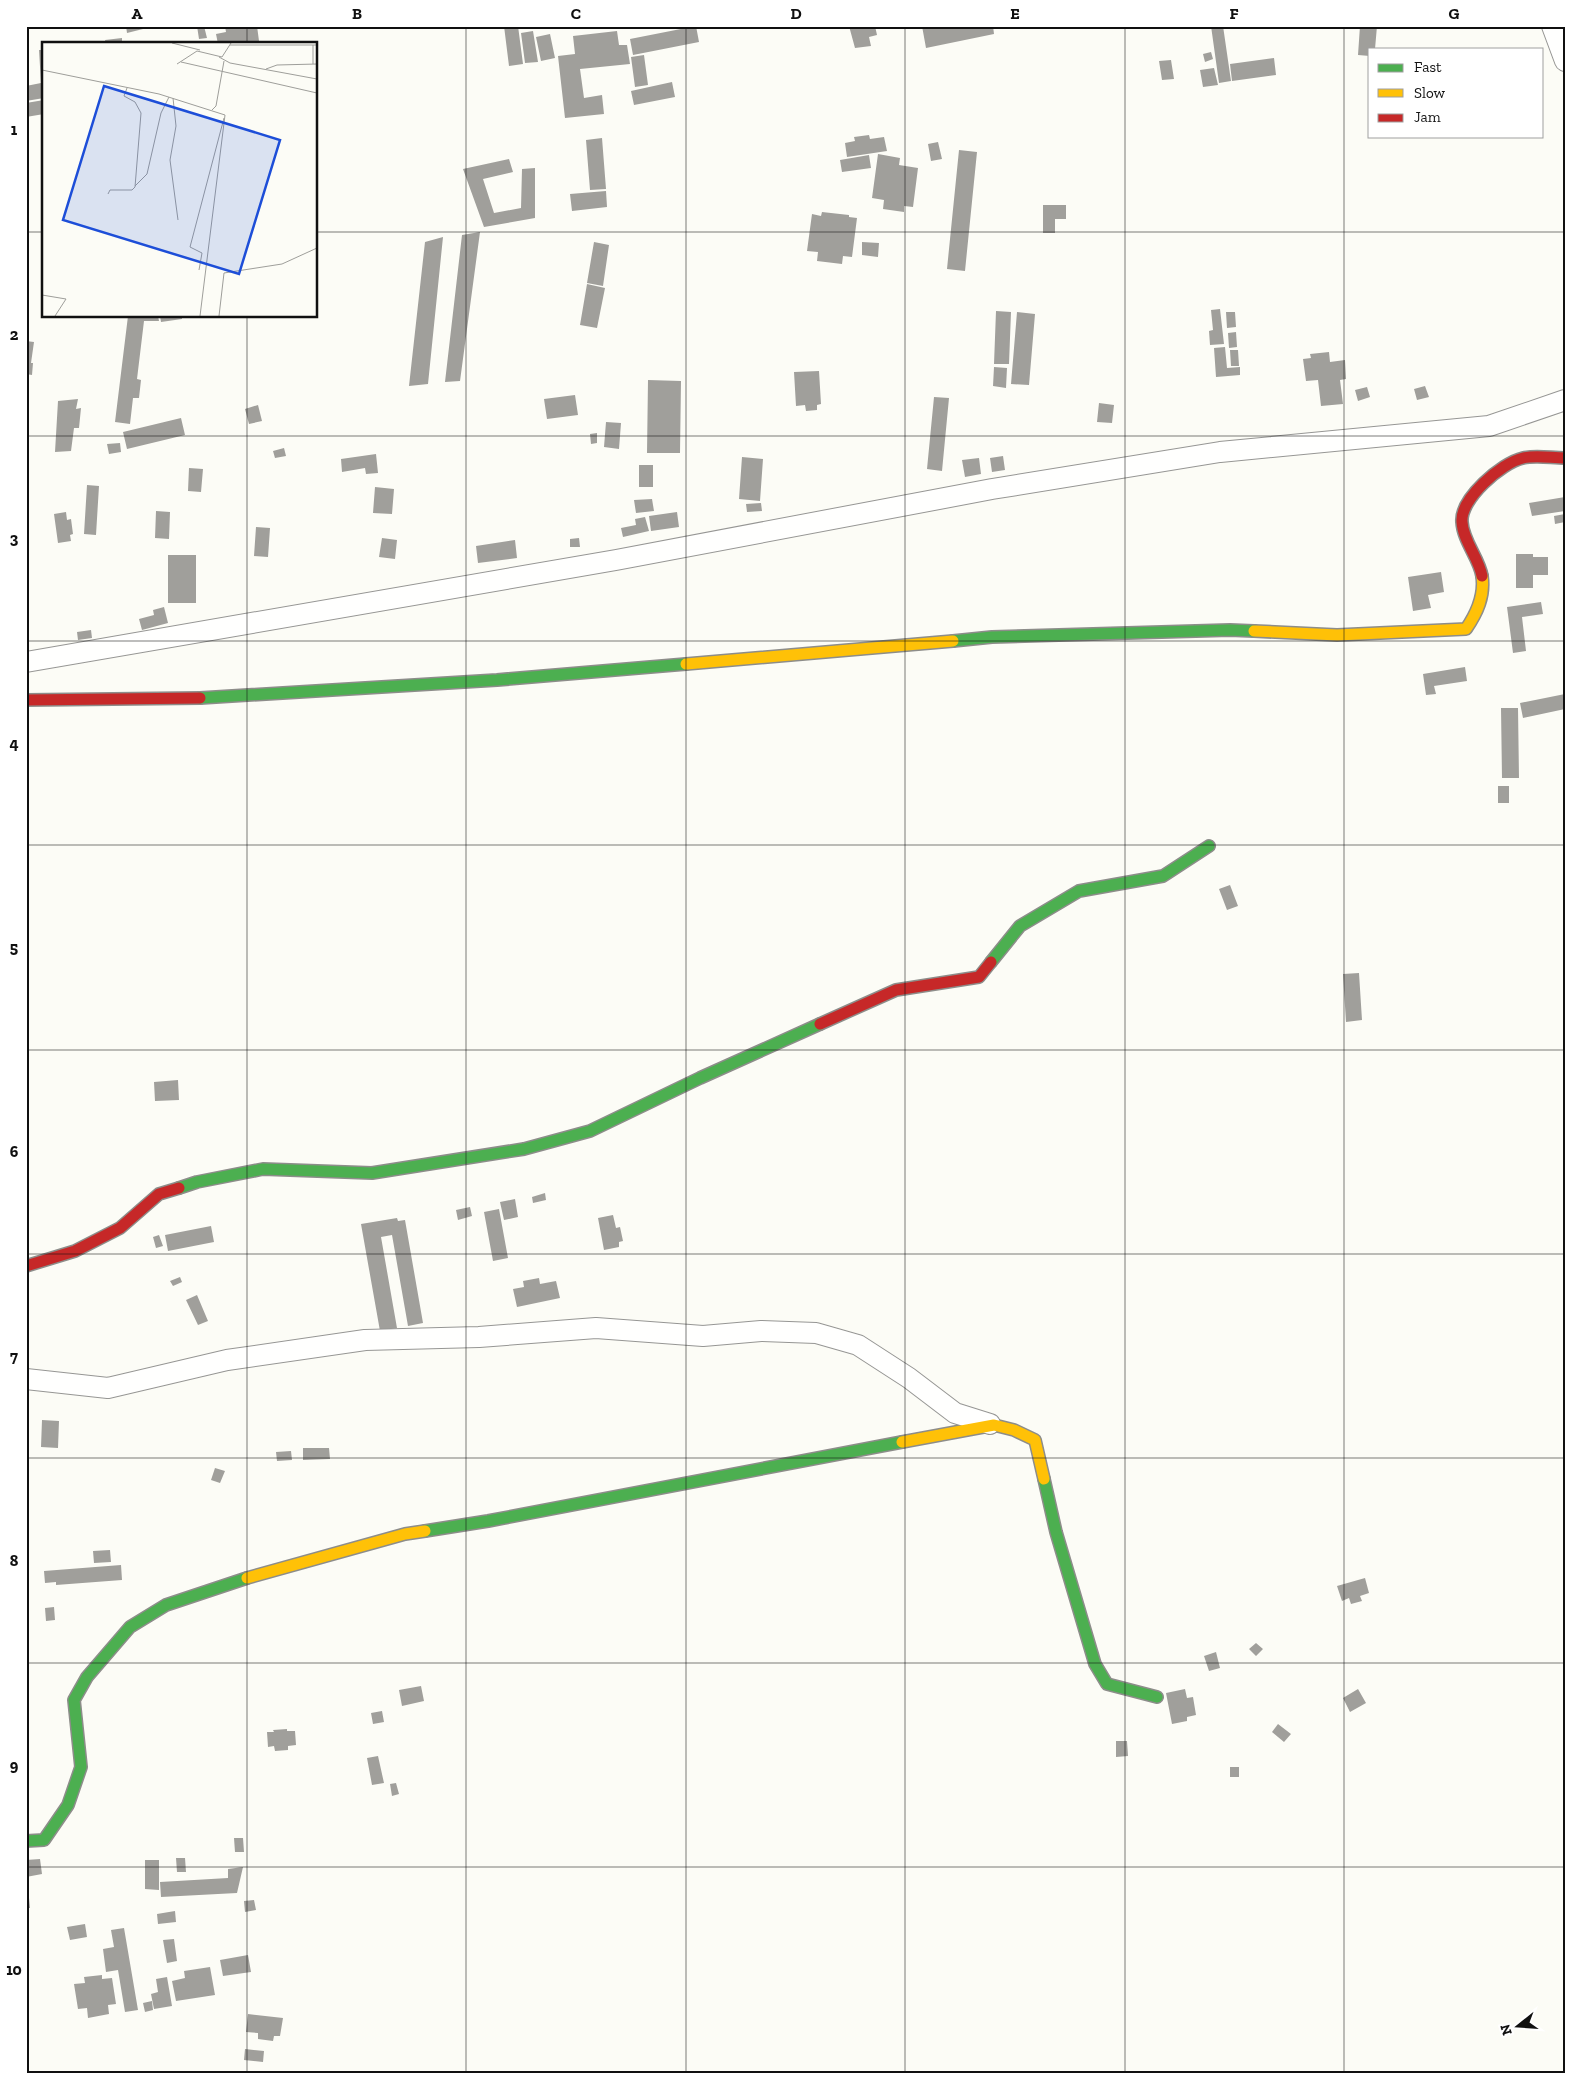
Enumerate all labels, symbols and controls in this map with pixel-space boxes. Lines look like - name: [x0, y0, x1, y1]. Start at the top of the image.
- text: A: [132, 4, 143, 23]
- text: B: [352, 4, 362, 23]
- text: C: [571, 4, 581, 23]
- text: D: [790, 4, 802, 23]
- text: E: [1010, 4, 1020, 23]
- text: F: [1229, 4, 1239, 23]
- text: G: [1449, 4, 1460, 23]
- inset map: [42, 42, 318, 318]
- legend: [1368, 48, 1544, 138]
- text: Fast: [1414, 58, 1442, 76]
- text: Slow: [1414, 84, 1446, 102]
- text: Jam: [1414, 108, 1441, 126]
- text: 1: [11, 120, 18, 139]
- text: 2: [10, 325, 19, 344]
- text: 3: [10, 529, 19, 548]
- text: 4: [9, 734, 19, 753]
- text: 5: [10, 938, 18, 957]
- text: 6: [10, 1142, 19, 1161]
- text: 7: [10, 1347, 18, 1366]
- text: 8: [10, 1551, 19, 1570]
- text: 9: [10, 1756, 19, 1775]
- text: 10: [6, 1960, 22, 1979]
- north arrow: [1494, 2002, 1544, 2052]
- text: N: [1496, 2022, 1516, 2037]

